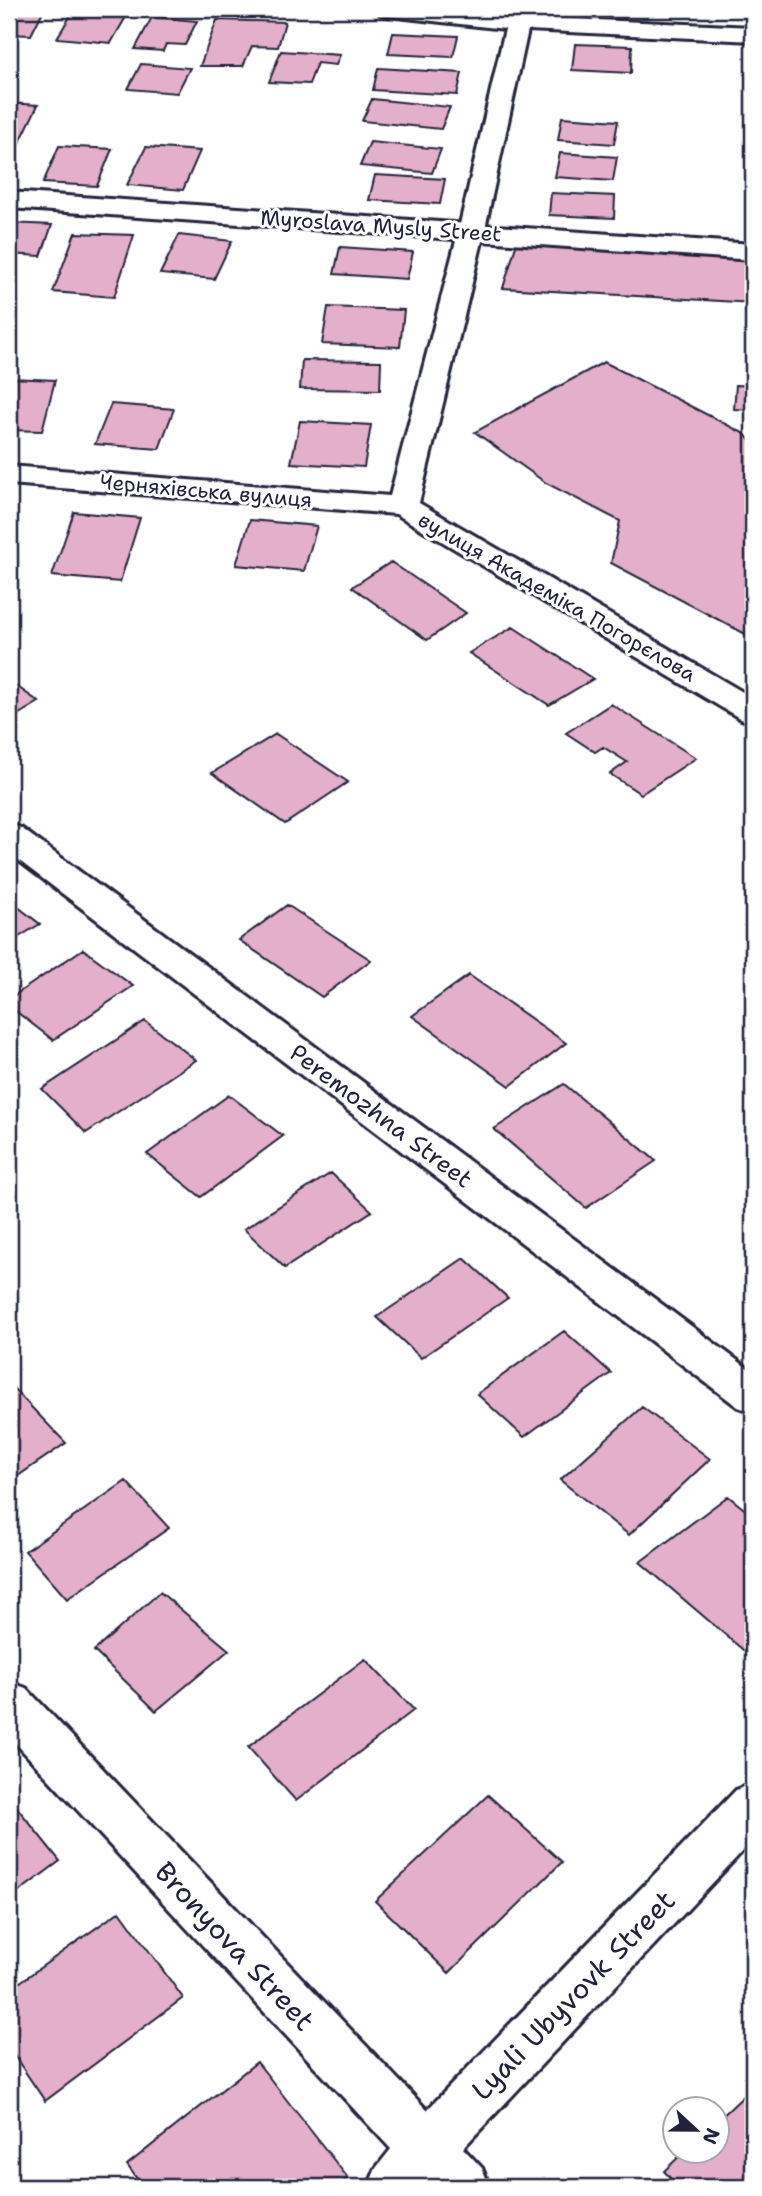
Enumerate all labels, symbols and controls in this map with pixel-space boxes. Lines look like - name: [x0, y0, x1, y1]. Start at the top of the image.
- street label: Myroslava Mysly Street: [260, 204, 502, 248]
- street label: Черняхівська вулиця: [99, 468, 313, 514]
- street label: вулиця Академіка Погорєлова: [413, 506, 701, 688]
- street label: Peremozhna Street: [283, 1037, 479, 1195]
- street label: Bronyova Street: [147, 1853, 323, 2039]
- street label: Lyali Ubyvovk Street: [463, 1882, 683, 2108]
- north arrow: [660, 2094, 730, 2164]
- text: N: [697, 2125, 726, 2148]

